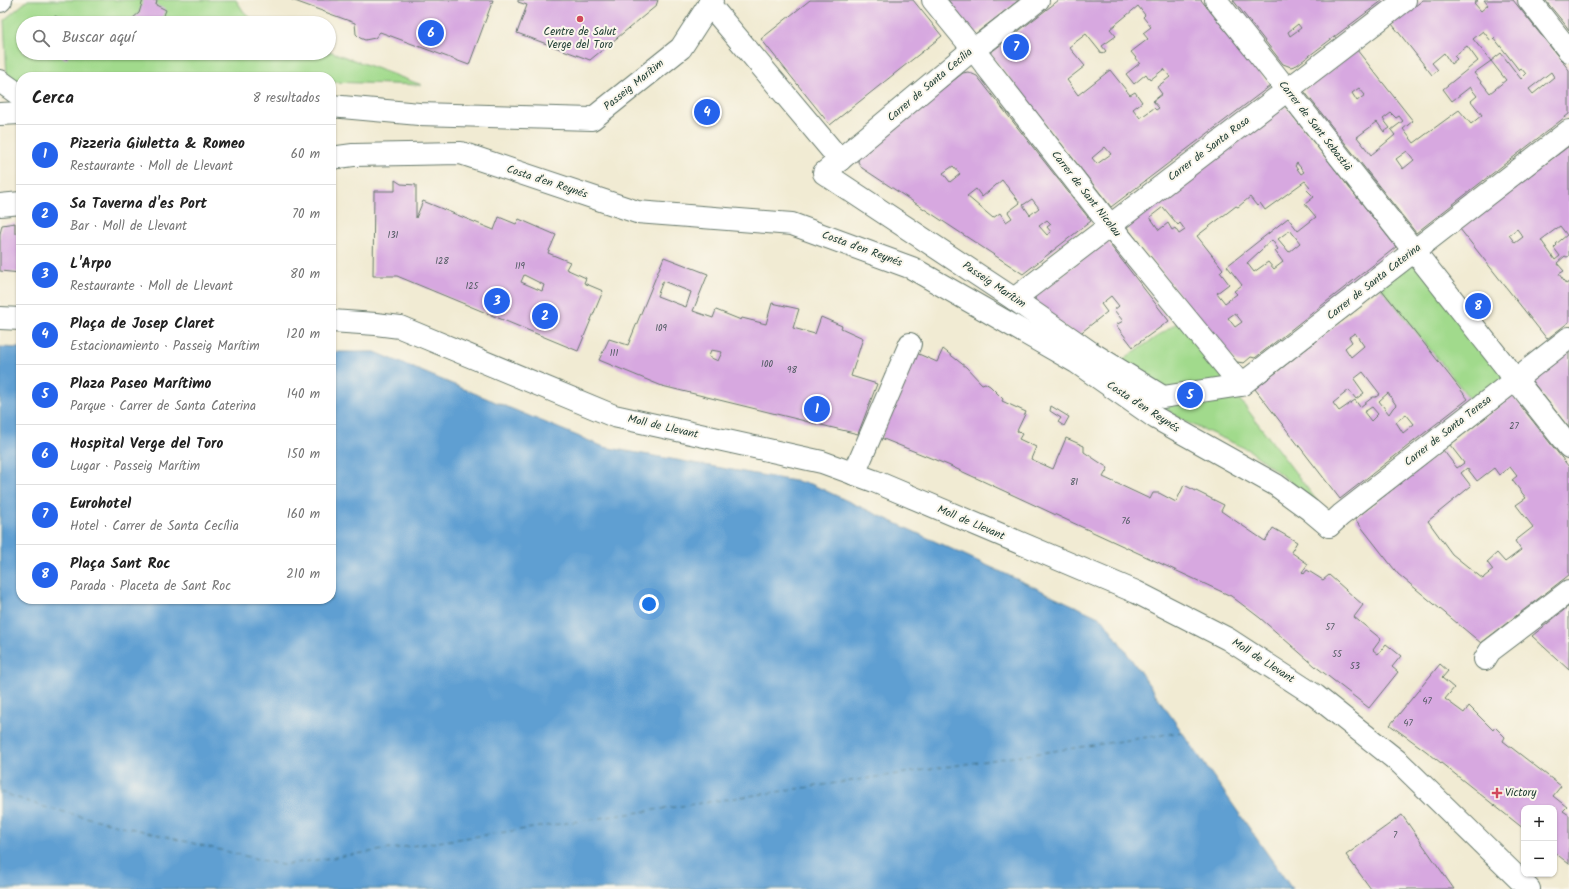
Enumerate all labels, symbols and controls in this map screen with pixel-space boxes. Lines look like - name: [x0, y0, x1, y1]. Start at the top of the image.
- marker: Centre de Salut Verge del Toro: [575, 14, 585, 24]
- search box: [16, 16, 336, 60]
- pin: 6: [418, 18, 444, 48]
- place label: Centre de Salut Verge del Toro: [544, 23, 617, 54]
- text: Buscar aquí: [62, 26, 135, 50]
- icon: search: [30, 27, 52, 49]
- pin: 7: [1003, 32, 1029, 62]
- street label: Carrer de Santa Cecília: [883, 44, 977, 126]
- street label: Passeig Marítim: [600, 55, 668, 115]
- street label: Carrer de Sant Sebastià: [1274, 77, 1356, 175]
- text: Cerca: [32, 85, 74, 112]
- text: 8 resultados: [253, 88, 320, 109]
- pin: 4: [694, 97, 720, 127]
- street label: Carrer de Santa Rosa: [1164, 112, 1254, 186]
- text: Pizzeria Giuletta & Romeo: [70, 132, 245, 156]
- text: 1: [43, 144, 47, 165]
- text: 60 m: [291, 144, 320, 165]
- street label: Carrer de Sant Nicolau: [1046, 147, 1126, 242]
- text: Restaurante · Moll de Llevant: [70, 156, 233, 177]
- street label: Costa d'en Reynés: [504, 160, 590, 204]
- text: Sa Taverna d'es Port: [70, 192, 207, 216]
- text: 2: [41, 204, 49, 225]
- text: 70 m: [292, 204, 320, 225]
- text: Bar · Moll de Llevant: [70, 216, 187, 237]
- street label: Costa d'en Reynés: [819, 226, 905, 272]
- house number: 131: [388, 228, 399, 243]
- street label: Carrer de Santa Caterina: [1323, 239, 1425, 325]
- text: L'Arpo: [70, 252, 111, 276]
- house number: 128: [435, 254, 449, 269]
- street label: Passeig Marítim: [959, 257, 1030, 313]
- house number: 119: [515, 259, 526, 274]
- text: 3: [41, 264, 49, 285]
- text: 80 m: [290, 264, 320, 285]
- text: Restaurante · Moll de Llevant: [70, 276, 233, 297]
- house number: 125: [466, 279, 480, 294]
- pin: 3: [484, 286, 510, 316]
- pin: 8: [1465, 291, 1491, 321]
- pin: 2: [532, 301, 558, 331]
- text: Plaça de Josep Claret: [70, 312, 215, 336]
- house number: 109: [655, 321, 667, 336]
- text: 4: [41, 324, 49, 345]
- text: 120 m: [286, 324, 320, 345]
- text: Estacionamiento · Passeig Marítim: [70, 336, 260, 357]
- house number: 111: [610, 346, 618, 361]
- house number: 100: [761, 357, 773, 372]
- house number: 98: [787, 363, 797, 378]
- text: Plaza Paseo Marítimo: [70, 372, 211, 396]
- street label: Costa d'en Reynés: [1103, 376, 1184, 438]
- pin: 5: [1177, 380, 1203, 410]
- text: 5: [42, 384, 48, 405]
- text: 140 m: [287, 384, 320, 405]
- street label: Carrer de Santa Teresa: [1400, 391, 1496, 471]
- pin: 1: [804, 394, 830, 424]
- text: Parque · Carrer de Santa Caterina: [70, 396, 256, 417]
- street label: Moll de Llevant: [626, 410, 701, 444]
- house number: 27: [1509, 419, 1520, 434]
- text: Hospital Verge del Toro: [70, 432, 223, 456]
- text: 6: [41, 444, 49, 465]
- text: 150 m: [287, 444, 320, 465]
- text: Lugar · Passeig Marítim: [70, 456, 200, 477]
- house number: 81: [1070, 475, 1078, 490]
- text: Eurohotel: [70, 492, 131, 516]
- street label: Moll de Llevant: [934, 501, 1008, 546]
- text: 7: [42, 504, 48, 525]
- text: 160 m: [287, 504, 320, 525]
- house number: 76: [1121, 514, 1131, 529]
- text: Hotel · Carrer de Santa Cecília: [70, 516, 239, 537]
- text: Plaça Sant Roc: [70, 552, 171, 576]
- text: 8: [41, 564, 49, 585]
- text: 210 m: [286, 564, 320, 585]
- text: Parada · Placeta de Sant Roc: [70, 576, 231, 597]
- your location: [639, 594, 659, 614]
- house number: 57: [1326, 620, 1335, 635]
- street label: Moll de Llevant: [1228, 634, 1299, 689]
- house number: 55: [1332, 647, 1343, 662]
- house number: 53: [1350, 659, 1360, 674]
- house number: 47: [1422, 694, 1432, 709]
- house number: 47: [1403, 716, 1413, 731]
- place label: Victory: [1505, 784, 1537, 802]
- marker: Victory: [1492, 788, 1502, 798]
- map controls: [1521, 805, 1557, 877]
- button: +: [1521, 805, 1557, 841]
- house number: 7: [1393, 828, 1398, 843]
- button: −: [1521, 841, 1557, 877]

